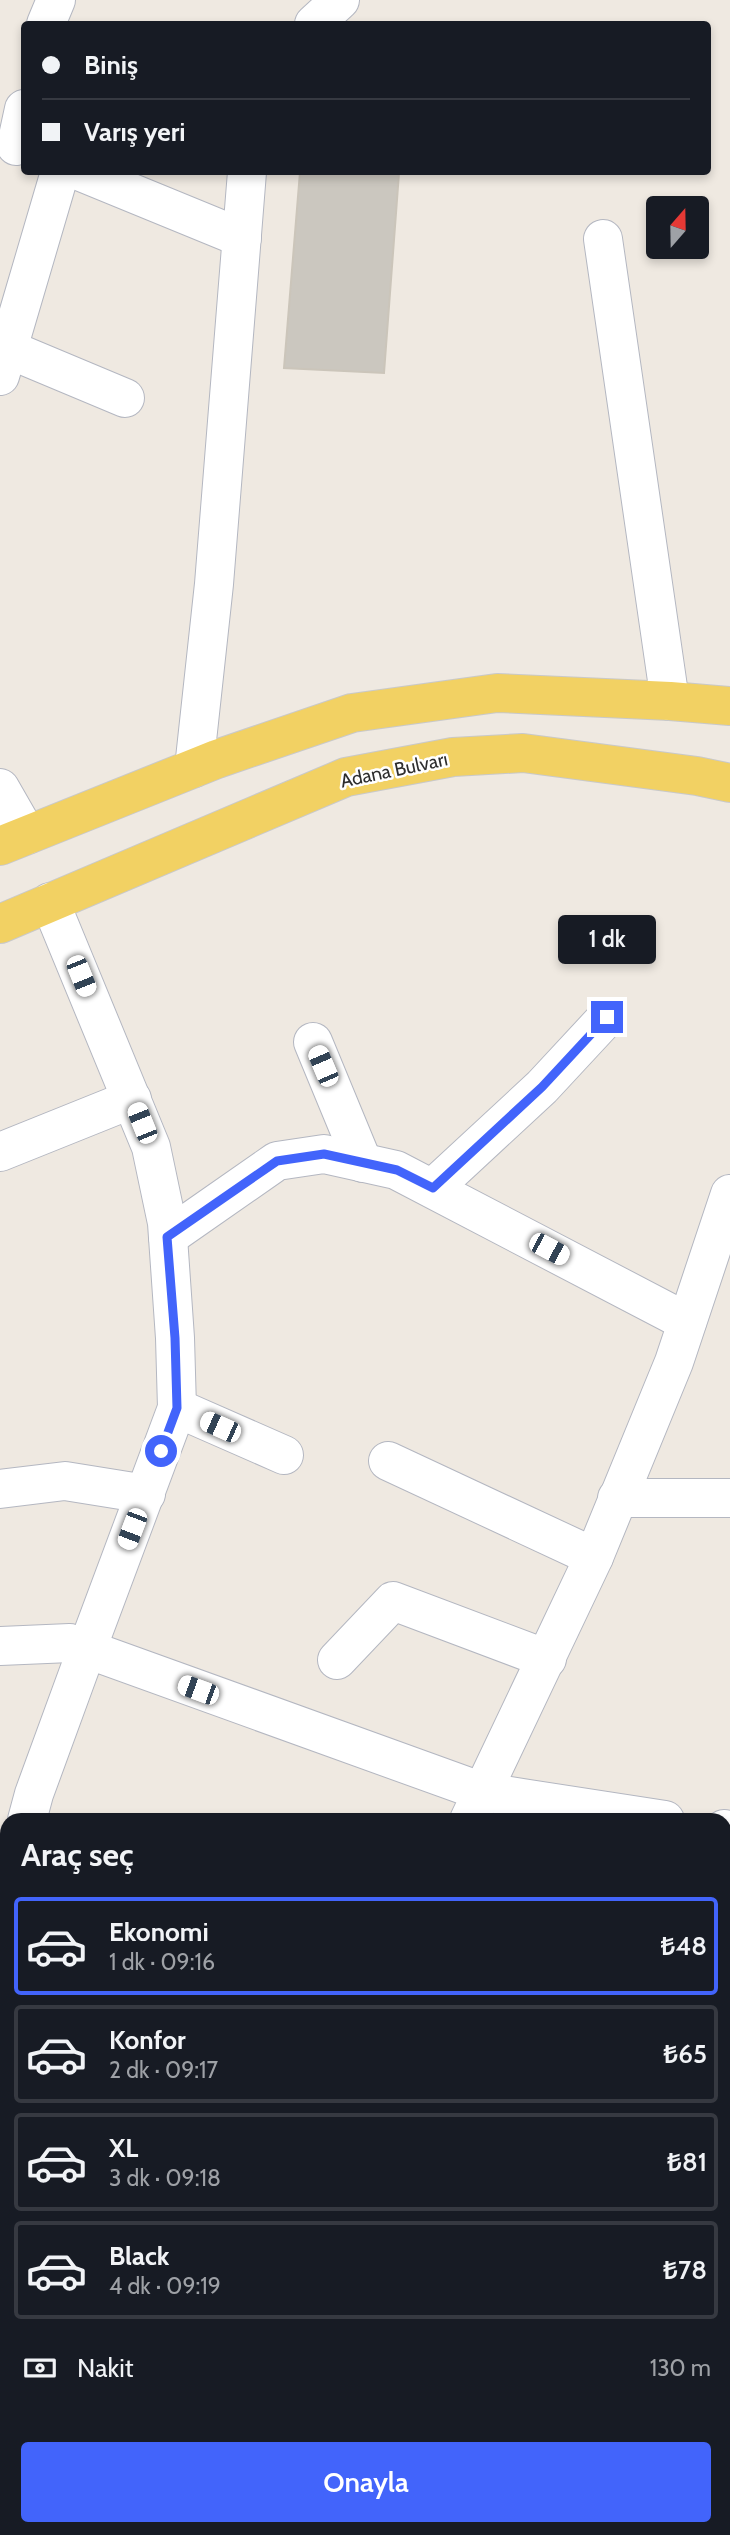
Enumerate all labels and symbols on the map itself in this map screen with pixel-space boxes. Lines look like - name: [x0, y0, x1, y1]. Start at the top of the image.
- north arrow: [646, 196, 709, 259]
- street label: Adana Bulvarı: [338, 747, 450, 793]
- callout: 1 dk: [558, 916, 656, 964]
- car: [64, 953, 99, 999]
- route end: [591, 1001, 623, 1033]
- car: [306, 1043, 341, 1089]
- car: [125, 1100, 160, 1146]
- car: [526, 1230, 573, 1268]
- car: [197, 1409, 244, 1445]
- route start: [145, 1435, 177, 1467]
- car: [115, 1506, 150, 1552]
- car: [175, 1673, 222, 1707]

